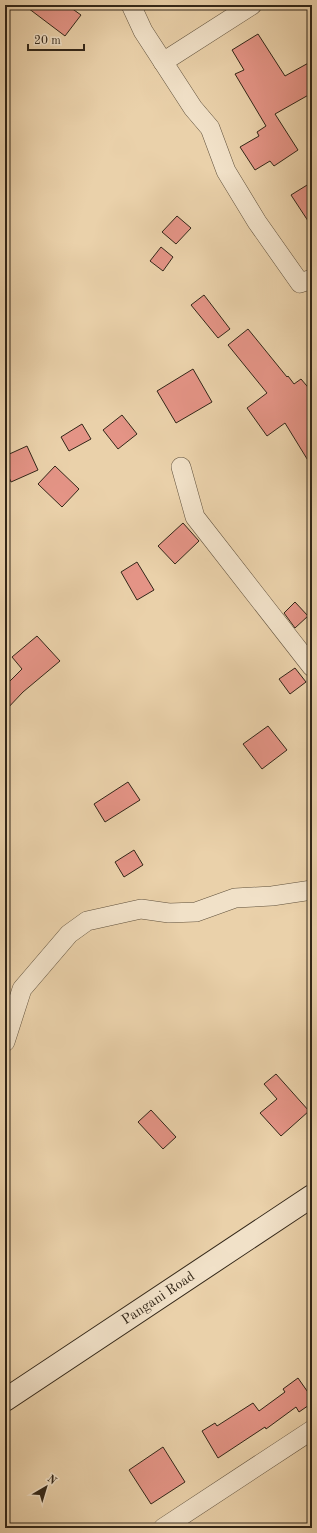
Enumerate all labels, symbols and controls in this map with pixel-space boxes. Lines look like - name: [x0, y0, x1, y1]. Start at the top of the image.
- scale bar: [28, 26, 84, 52]
- text: 20 m: [34, 35, 61, 47]
- street label: Pangani Road: [119, 1269, 197, 1327]
- north arrow: [26, 1467, 66, 1507]
- text: N: [45, 1473, 58, 1488]

